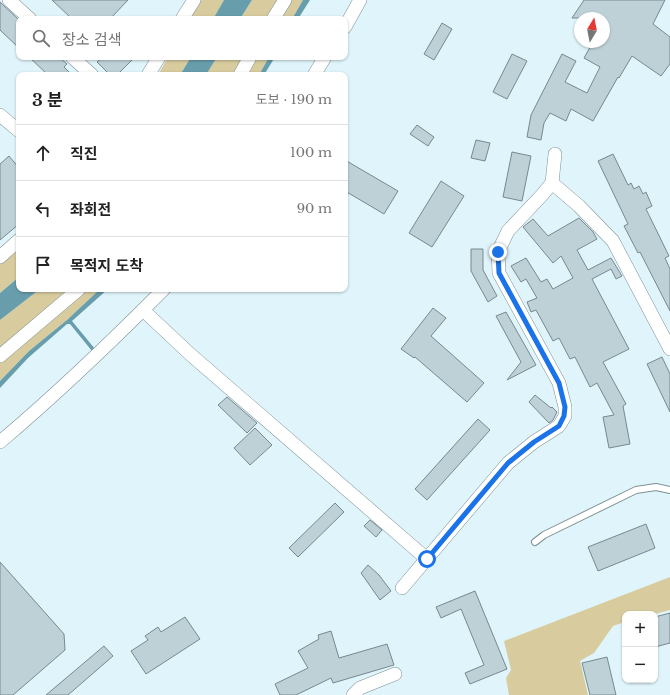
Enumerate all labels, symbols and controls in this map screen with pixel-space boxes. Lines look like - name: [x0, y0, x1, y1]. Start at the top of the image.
- north arrow: [574, 12, 610, 48]
- search box: [16, 16, 348, 60]
- icon: search: [30, 27, 52, 49]
- text: 장소 검색: [62, 30, 122, 49]
- text: 3 분: [32, 90, 63, 111]
- text: 도보 · 190 m: [256, 91, 332, 108]
- icon: ahead: [32, 142, 54, 164]
- text: 직진: [70, 144, 98, 163]
- text: 100 m: [290, 144, 332, 161]
- icon: left: [32, 198, 54, 220]
- text: 좌회전: [70, 200, 111, 219]
- text: 90 m: [297, 200, 332, 217]
- route end: [489, 243, 507, 261]
- icon: arrive: [32, 254, 54, 276]
- text: 목적지 도착: [70, 256, 143, 275]
- route start: [418, 550, 436, 568]
- map controls: [622, 611, 658, 683]
- button: +: [622, 611, 658, 647]
- button: −: [622, 647, 658, 683]

